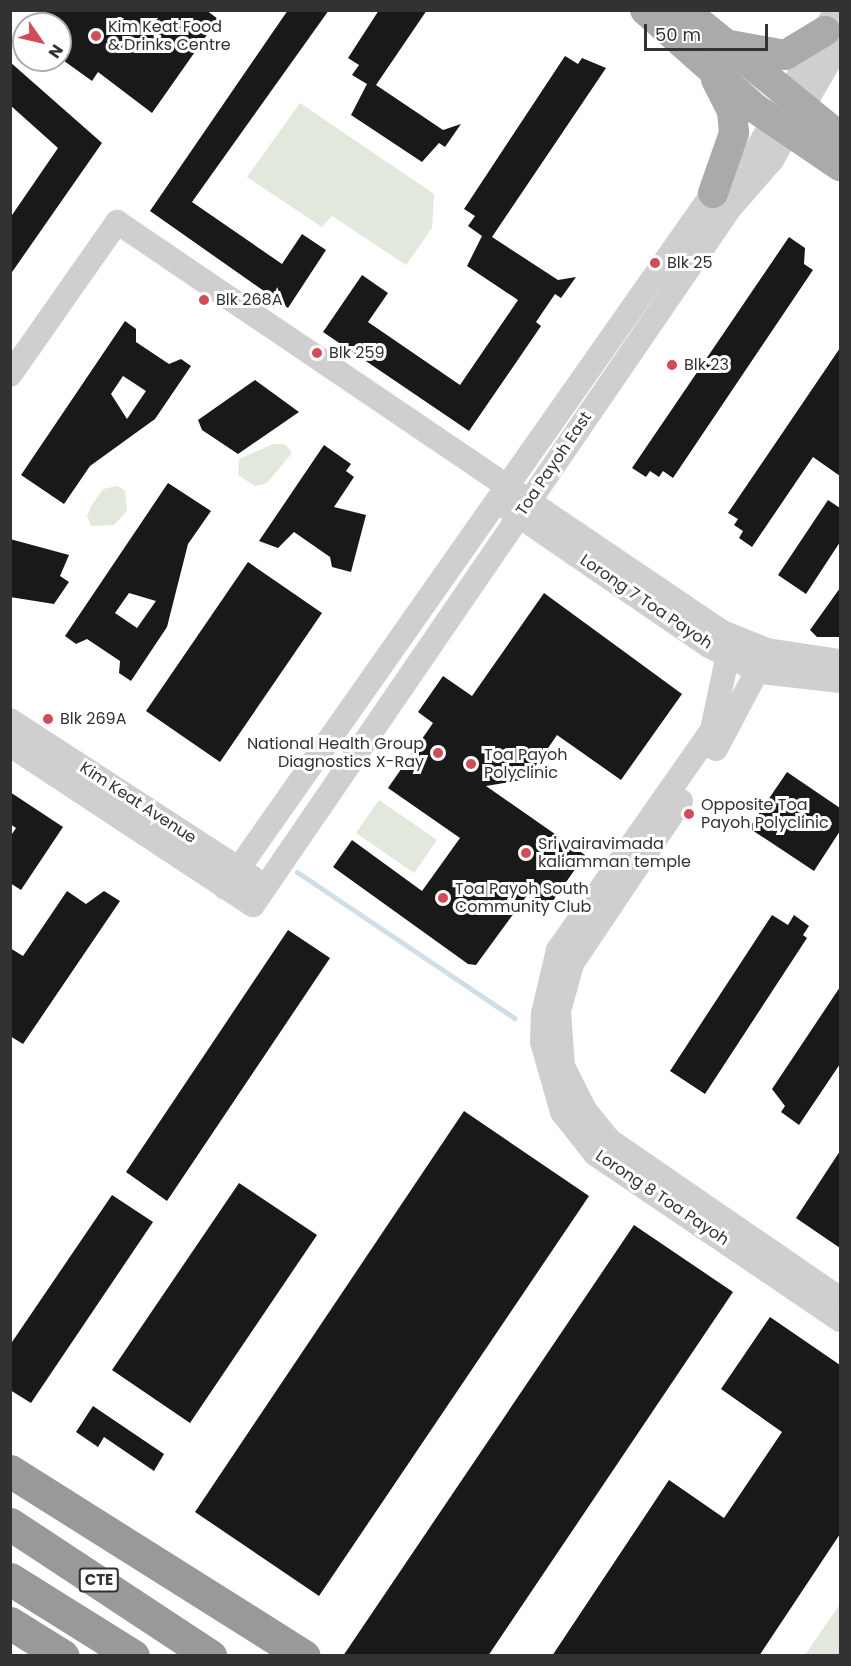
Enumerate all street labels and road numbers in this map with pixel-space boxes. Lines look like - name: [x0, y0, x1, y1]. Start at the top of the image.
- street label: Toa Payoh East: [512, 408, 596, 520]
- street label: Lorong 7 Toa Payoh: [576, 551, 716, 653]
- street label: Kim Keat Avenue: [76, 758, 200, 848]
- street label: Lorong 8 Toa Payoh: [592, 1146, 732, 1250]
- road number: CTE: [78, 1568, 120, 1592]

